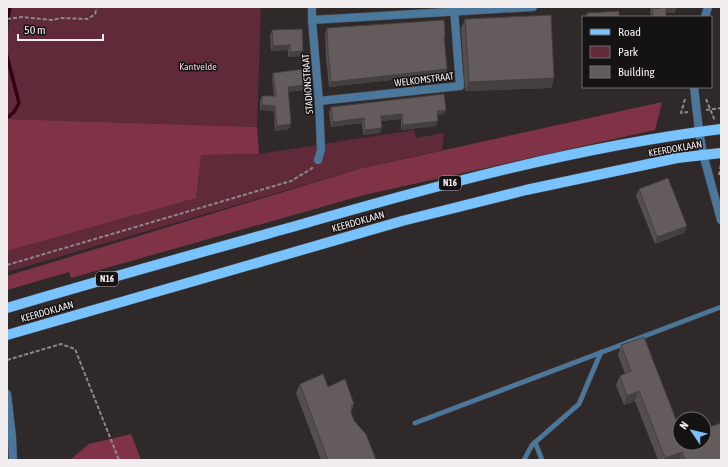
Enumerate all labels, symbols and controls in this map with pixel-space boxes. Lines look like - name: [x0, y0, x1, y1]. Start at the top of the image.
- scale bar: [18, 16, 103, 42]
- legend: [582, 16, 712, 88]
- text: 50 m: [24, 23, 46, 37]
- text: Road: [618, 25, 641, 39]
- text: Park: [618, 45, 639, 59]
- street label: STADIONSTRAAT: [300, 53, 315, 114]
- park label: Kantvelde: [179, 61, 217, 72]
- text: Building: [618, 65, 656, 79]
- street label: WELKOMSTRAAT: [394, 70, 455, 89]
- street label: KEERDOKLAAN: [647, 138, 703, 159]
- road number: N16: [439, 176, 461, 190]
- street label: KEERDOKLAAN: [331, 209, 386, 234]
- road number: N16: [96, 272, 118, 286]
- street label: KEERDOKLAAN: [20, 299, 75, 324]
- north arrow: [672, 411, 712, 451]
- text: N: [677, 419, 691, 431]

